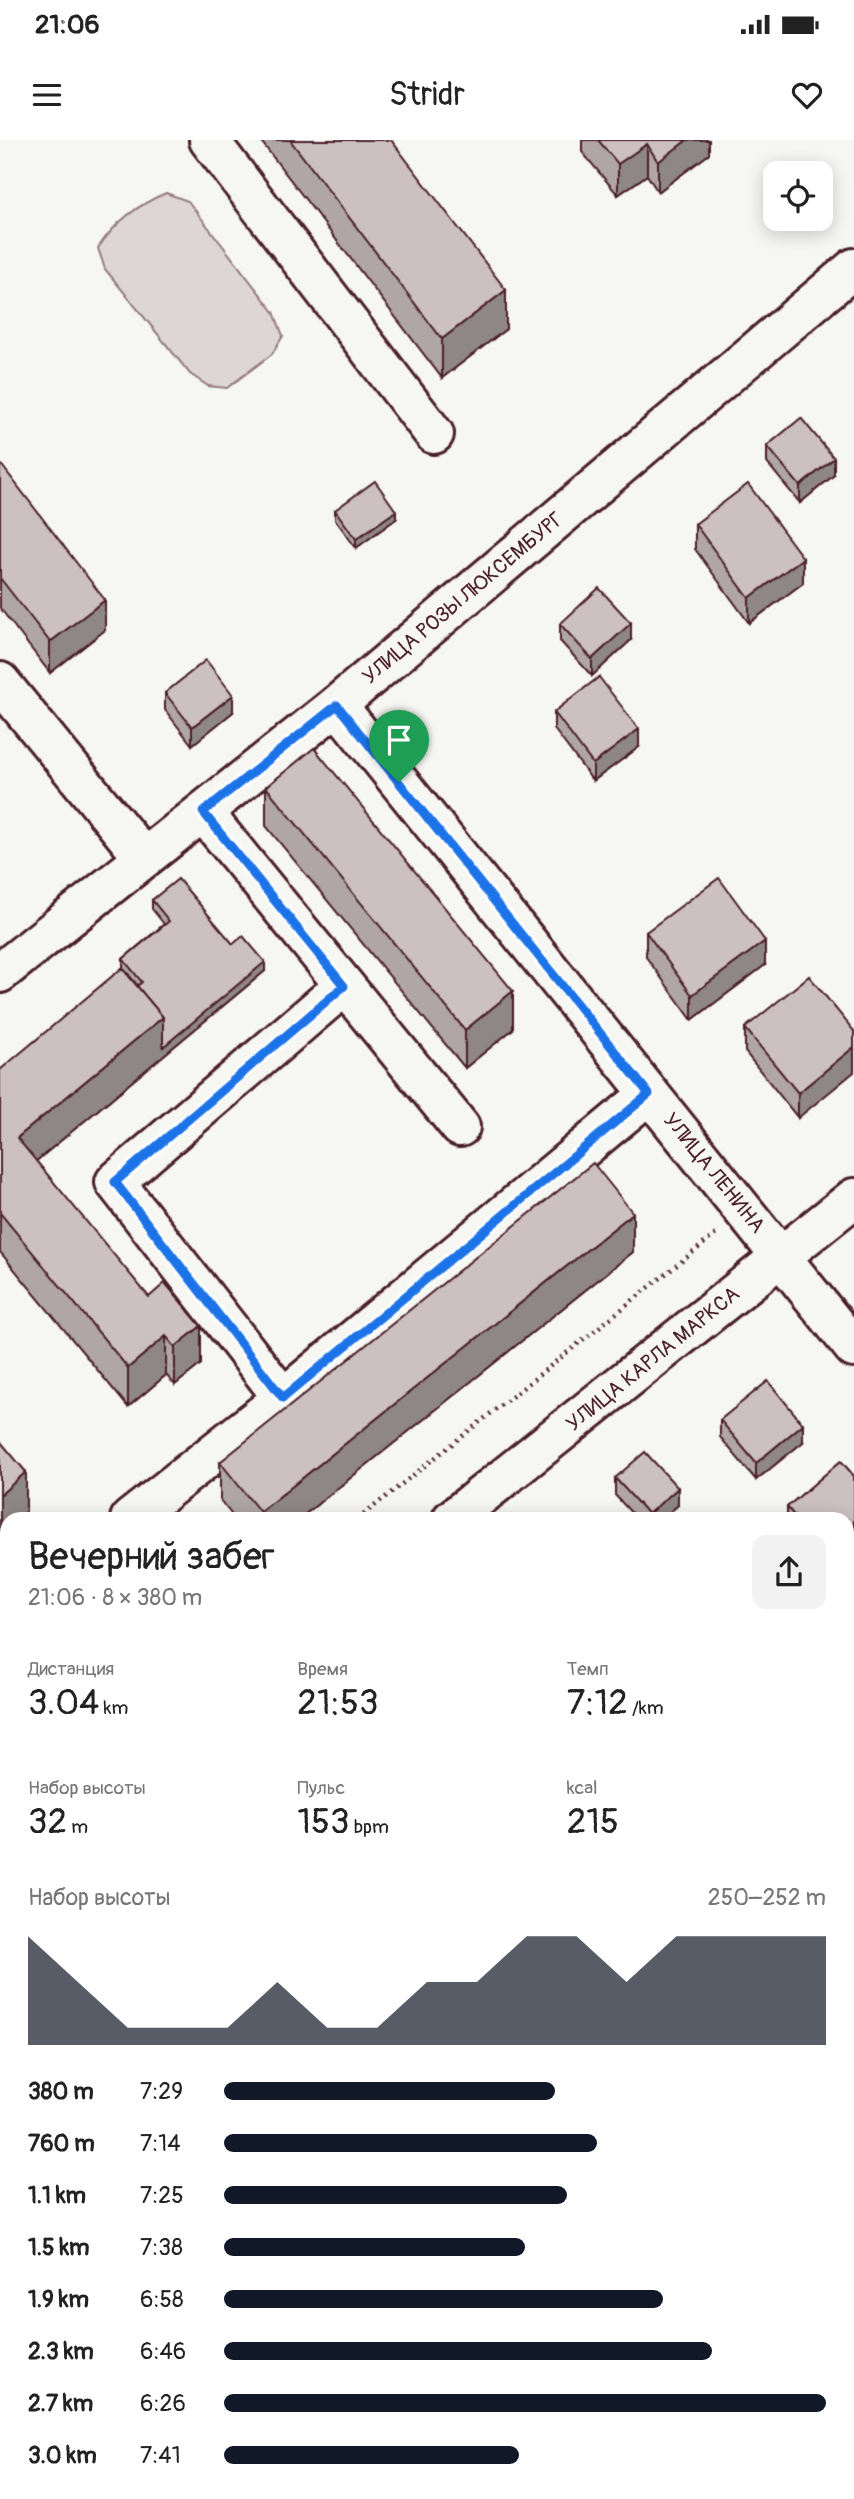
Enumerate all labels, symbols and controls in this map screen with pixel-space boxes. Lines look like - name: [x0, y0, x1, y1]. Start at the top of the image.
- text: 21:06: [35, 9, 100, 41]
- text: Stridr: [389, 75, 465, 115]
- icon: menu: [28, 76, 66, 114]
- icon: heart: [788, 76, 826, 114]
- map controls: [763, 161, 833, 231]
- button: locate: [763, 161, 833, 231]
- street label: УЛИЦА РОЗЫ ЛЮКСЕМБУРГ: [357, 506, 569, 690]
- pin: [369, 710, 429, 782]
- icon: arrive: [380, 721, 418, 759]
- street label: УЛИЦА ЛЕНИНА: [657, 1107, 771, 1239]
- street label: УЛИЦА КАРЛА МАРКСА: [561, 1281, 745, 1437]
- text: Вечерний забег: [28, 1533, 275, 1581]
- button: share: [752, 1535, 826, 1609]
- text: 21:06 · 8 × 380 m: [28, 1583, 202, 1612]
- text: Дистанция: [28, 1657, 114, 1681]
- text: Время: [297, 1657, 348, 1681]
- text: Темп: [567, 1657, 609, 1681]
- text: 3.04: [28, 1681, 99, 1725]
- text: 21:53: [297, 1681, 378, 1725]
- text: 7:12: [567, 1681, 628, 1725]
- text: km: [99, 1696, 128, 1720]
- text: /km: [628, 1696, 664, 1720]
- text: Набор высоты: [28, 1776, 146, 1800]
- text: Пульс: [297, 1776, 345, 1800]
- text: kcal: [567, 1776, 598, 1800]
- text: 32: [28, 1800, 67, 1844]
- text: 153: [297, 1800, 350, 1844]
- text: 215: [567, 1800, 619, 1844]
- text: m: [67, 1815, 88, 1839]
- text: bpm: [350, 1815, 389, 1839]
- text: Набор высоты: [28, 1883, 170, 1912]
- text: 250–252 m: [708, 1883, 826, 1912]
- text: 380 m: [28, 2077, 94, 2106]
- text: 7:29: [140, 2077, 183, 2106]
- text: 760 m: [28, 2129, 95, 2158]
- text: 7:14: [140, 2129, 181, 2158]
- text: 1.1 km: [28, 2181, 86, 2210]
- text: 7:25: [140, 2181, 184, 2210]
- text: 1.5 km: [28, 2233, 90, 2262]
- text: 7:38: [140, 2233, 183, 2262]
- text: 1.9 km: [28, 2285, 89, 2314]
- text: 6:58: [140, 2285, 184, 2314]
- text: 2.3 km: [28, 2337, 94, 2366]
- text: 6:46: [140, 2337, 186, 2366]
- text: 2.7 km: [28, 2389, 93, 2418]
- text: 6:26: [140, 2389, 186, 2418]
- text: 3.0 km: [28, 2441, 97, 2470]
- text: 7:41: [140, 2441, 181, 2470]

